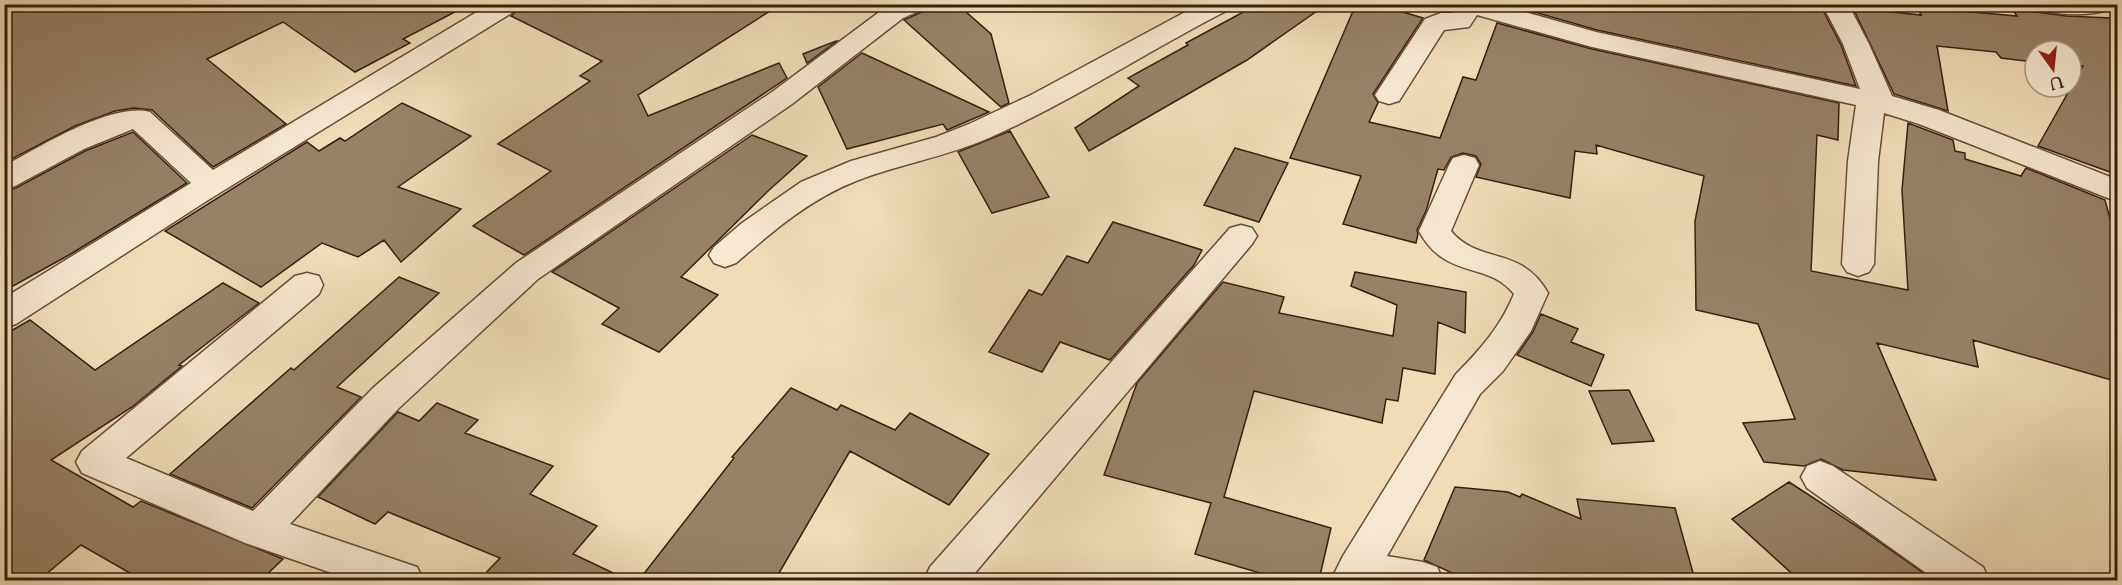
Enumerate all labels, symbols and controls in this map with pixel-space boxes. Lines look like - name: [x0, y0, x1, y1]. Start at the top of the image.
- north arrow: [2023, 39, 2083, 99]
- text: U: [2046, 68, 2066, 94]

